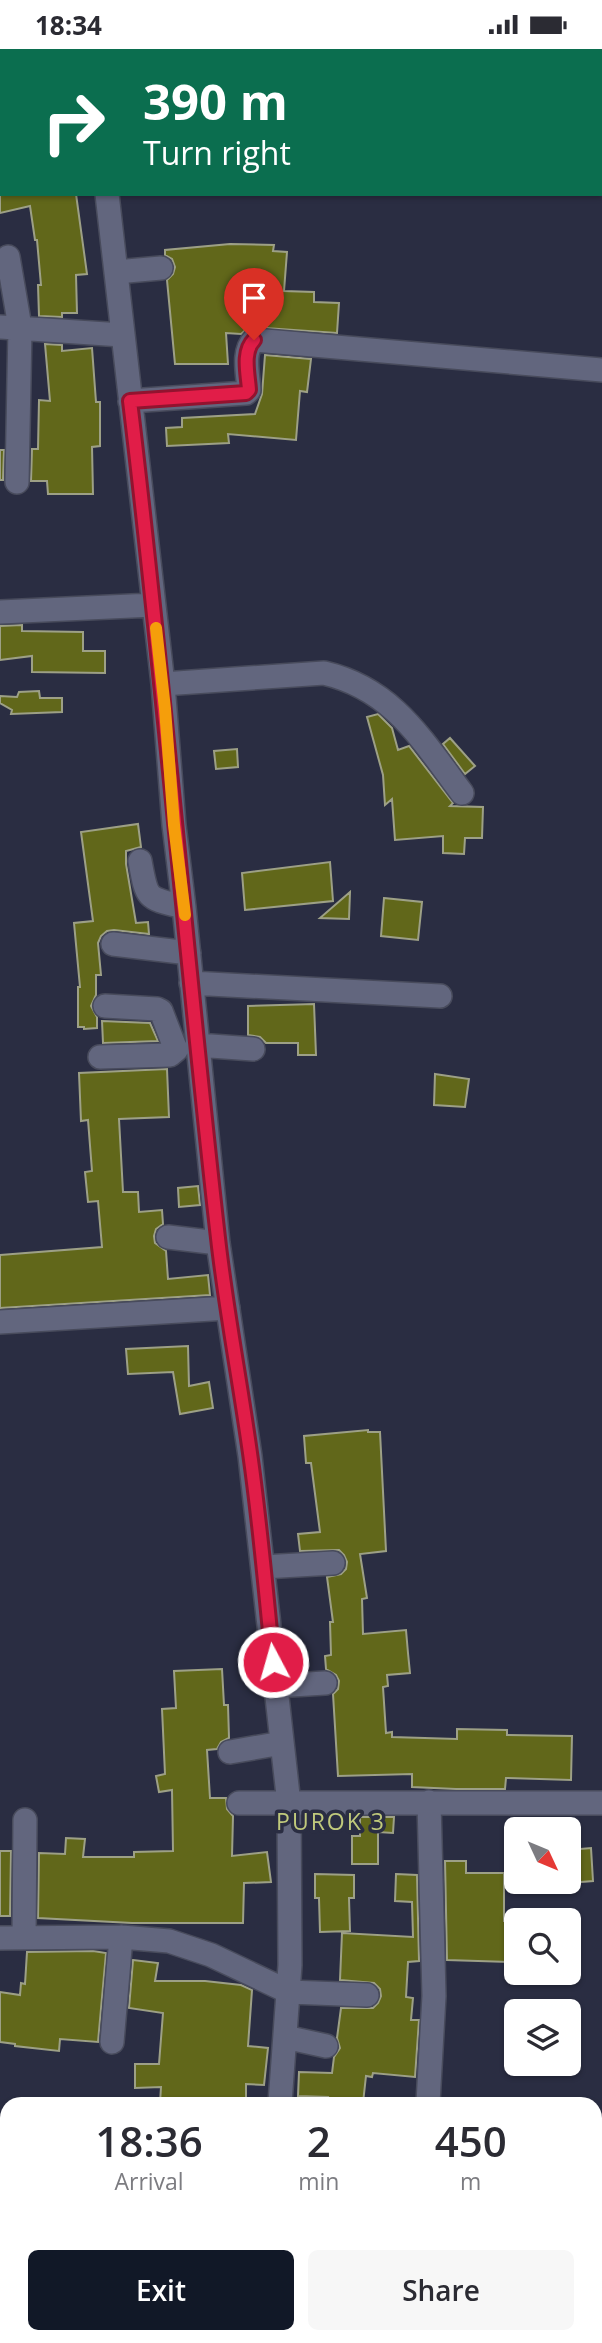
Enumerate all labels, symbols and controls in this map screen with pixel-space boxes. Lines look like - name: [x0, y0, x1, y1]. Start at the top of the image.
- text: 18:34: [35, 7, 102, 43]
- text: 390 m: [143, 68, 288, 134]
- icon: right: [28, 77, 119, 168]
- text: Turn right: [143, 131, 291, 174]
- pin: [224, 268, 284, 340]
- icon: arrive: [235, 279, 273, 317]
- position arrow: [236, 1625, 310, 1699]
- district label: PUROK 3: [276, 1805, 386, 1837]
- north arrow: [504, 1817, 581, 1893]
- map controls: [504, 1817, 581, 2076]
- button: search: [504, 1908, 581, 1985]
- button: layers: [504, 1999, 581, 2076]
- text: 18:36: [95, 2112, 203, 2169]
- text: 2: [307, 2112, 331, 2169]
- text: 450: [435, 2112, 507, 2169]
- text: Arrival: [114, 2165, 184, 2197]
- text: min: [298, 2165, 339, 2197]
- text: m: [460, 2165, 481, 2197]
- button: Exit: [28, 2250, 294, 2330]
- button: Share: [308, 2250, 574, 2330]

